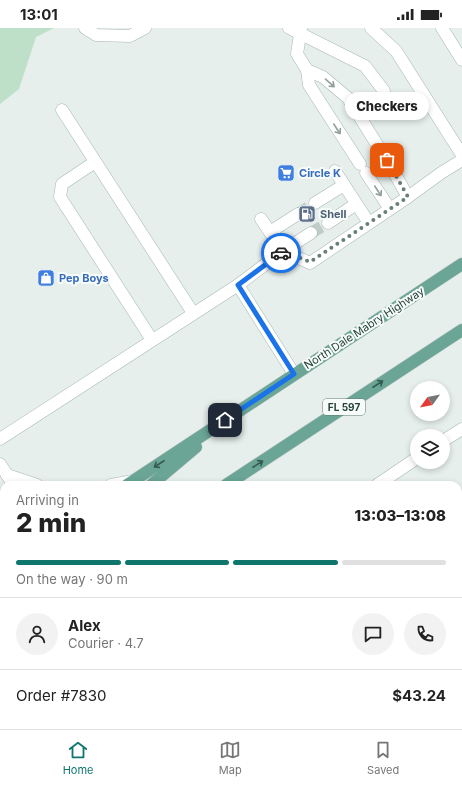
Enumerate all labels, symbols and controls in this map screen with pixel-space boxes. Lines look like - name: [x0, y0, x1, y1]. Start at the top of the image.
- text: 13:01: [20, 5, 58, 24]
- one-way arrow: [325, 78, 336, 87]
- callout: Checkers: [345, 92, 429, 120]
- text: Checkers: [356, 98, 418, 114]
- one-way arrow: [333, 123, 341, 134]
- pin: [370, 143, 404, 177]
- icon: bag: [376, 149, 398, 171]
- supermarket icon: Circle K: [276, 163, 296, 183]
- place label: Circle K: [299, 166, 341, 180]
- one-way arrow: [374, 185, 382, 196]
- fuel station icon: Shell: [297, 204, 317, 224]
- place label: Shell: [320, 207, 347, 221]
- courier: [261, 233, 301, 273]
- icon: car: [270, 242, 292, 264]
- shop icon: Pep Boys: [36, 268, 56, 288]
- place label: Pep Boys: [59, 271, 109, 285]
- street label: North Dale Mabry Highway: [301, 284, 427, 372]
- one-way arrow: [373, 380, 384, 389]
- north arrow: [410, 381, 450, 421]
- map controls: [410, 381, 450, 469]
- road number: FL 597: [323, 399, 365, 415]
- pin: [208, 403, 242, 437]
- icon: home: [214, 409, 236, 431]
- button: layers: [410, 429, 450, 469]
- one-way arrow: [252, 459, 264, 467]
- one-way arrow: [154, 460, 165, 468]
- text: Arriving in: [16, 492, 79, 508]
- text: 13:03–13:08: [354, 506, 446, 525]
- text: 2 min: [16, 507, 86, 538]
- text: On the way · 90 m: [16, 571, 128, 587]
- button: person: [16, 613, 58, 655]
- button: chat: [352, 613, 394, 655]
- button: phone: [404, 613, 446, 655]
- text: Alex: [68, 616, 101, 635]
- text: Courier · 4.7: [68, 635, 144, 651]
- text: Order #7830: [16, 686, 106, 705]
- text: $43.24: [392, 686, 446, 705]
- tab: Home: [63, 739, 94, 777]
- tab: Map: [219, 739, 242, 777]
- tab: Saved: [367, 739, 399, 777]

